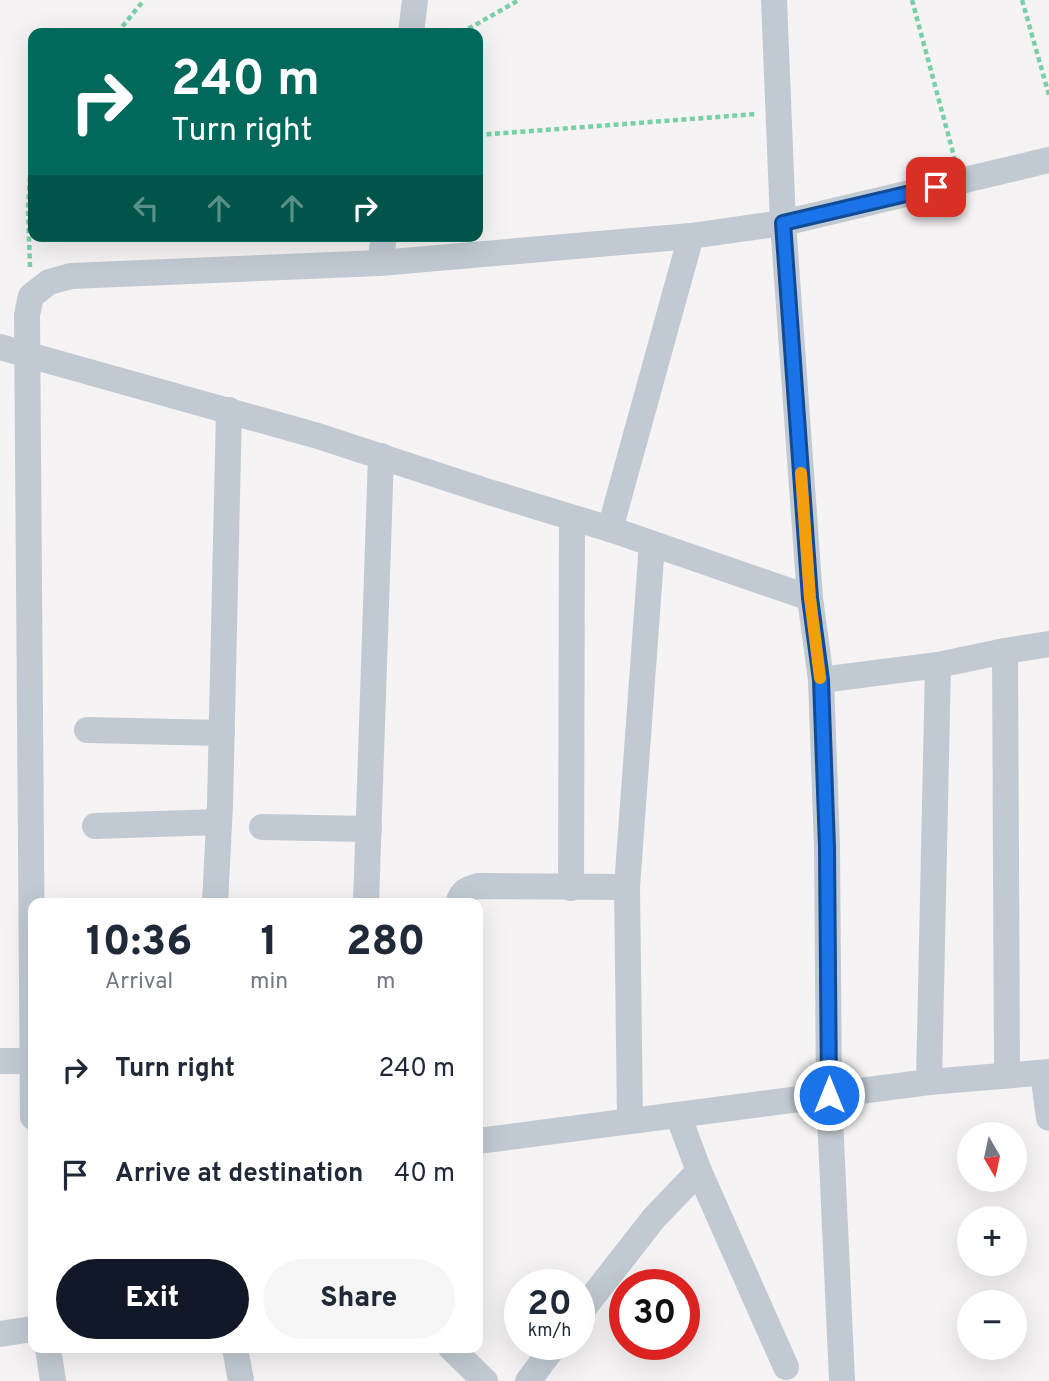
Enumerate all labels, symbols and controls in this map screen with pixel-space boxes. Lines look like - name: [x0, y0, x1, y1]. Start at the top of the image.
- text: 240 m: [171, 51, 320, 113]
- icon: right: [56, 56, 147, 147]
- text: Turn right: [171, 112, 313, 152]
- pin: [906, 157, 966, 217]
- icon: arrive: [917, 168, 955, 206]
- icon: left: [127, 189, 165, 227]
- icon: ahead: [200, 189, 238, 227]
- icon: ahead: [273, 189, 311, 227]
- icon: right: [346, 189, 384, 227]
- text: 10:36: [86, 917, 192, 970]
- text: 1: [261, 917, 278, 970]
- text: 280: [346, 917, 425, 970]
- text: Arrival: [105, 968, 173, 997]
- text: min: [250, 968, 288, 997]
- text: m: [376, 968, 395, 997]
- icon: right: [56, 1051, 94, 1089]
- text: Turn right: [115, 1053, 235, 1086]
- text: 240 m: [378, 1053, 455, 1086]
- position arrow: [792, 1058, 866, 1132]
- north arrow: [957, 1122, 1027, 1192]
- map controls: [957, 1122, 1027, 1360]
- icon: arrive: [56, 1156, 94, 1194]
- text: Arrive at destination: [115, 1158, 363, 1191]
- text: 40 m: [394, 1158, 455, 1191]
- button: +: [957, 1206, 1027, 1276]
- button: Exit: [56, 1259, 249, 1339]
- button: Share: [263, 1259, 455, 1339]
- speed limit sign: 30: [609, 1269, 700, 1360]
- text: 20: [527, 1283, 572, 1327]
- button: −: [957, 1290, 1027, 1360]
- text: km/h: [528, 1320, 571, 1343]

